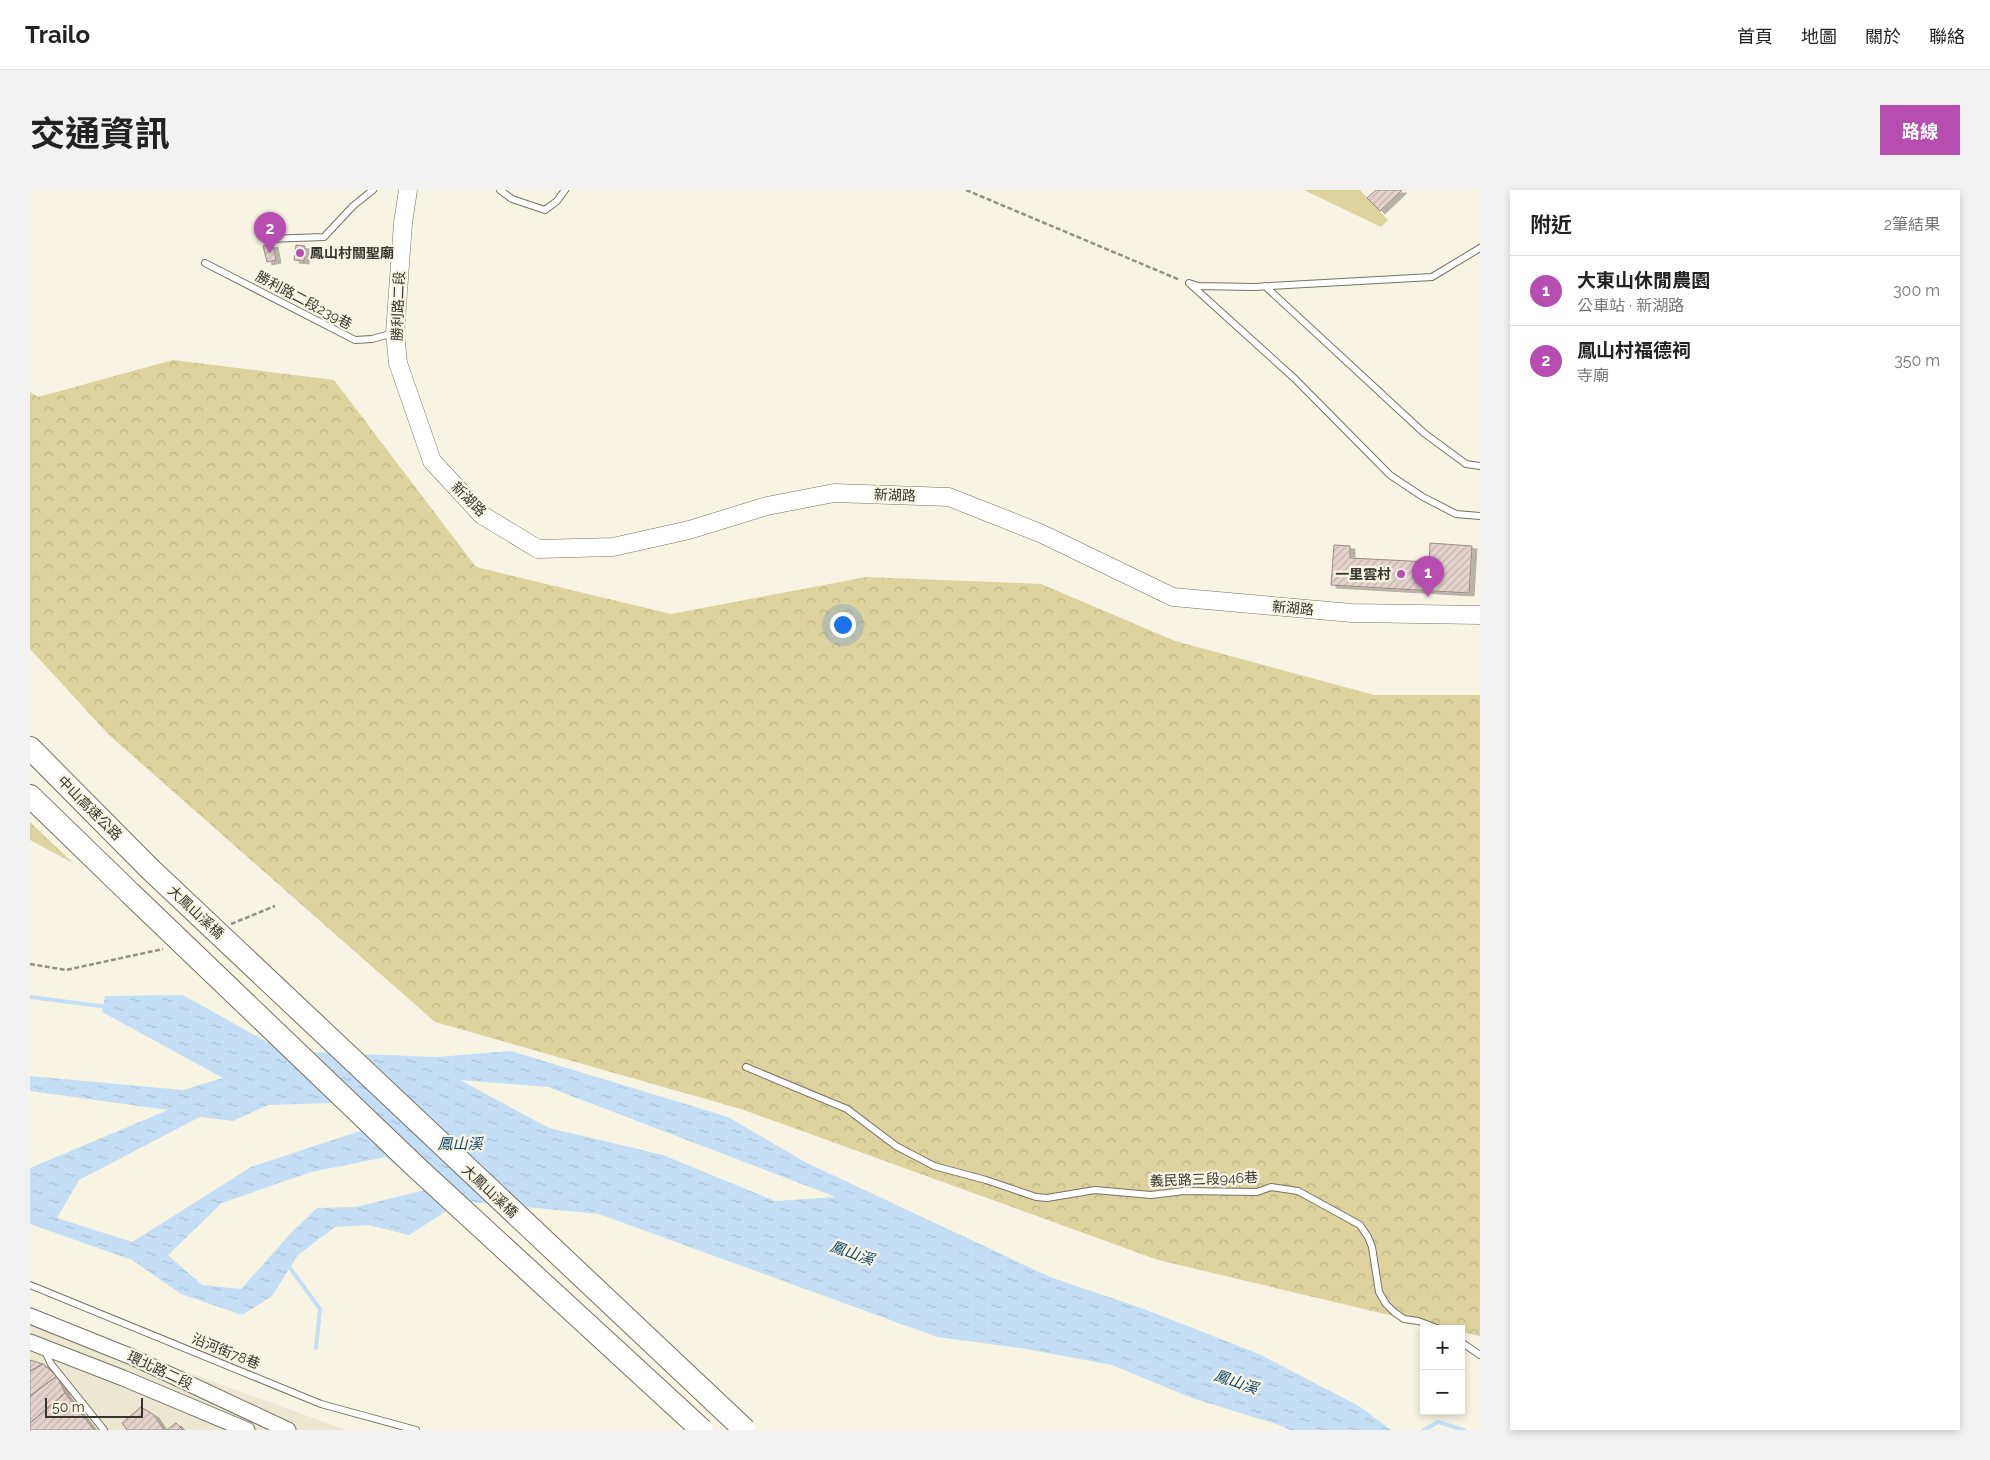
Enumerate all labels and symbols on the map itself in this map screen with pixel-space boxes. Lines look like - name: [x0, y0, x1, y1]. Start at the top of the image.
- pin: 2: [254, 212, 286, 253]
- place label: 鳳山村關聖廟: [310, 245, 394, 261]
- marker: 鳳山村關聖廟: [294, 247, 306, 259]
- street label: 勝利路二段239巷: [253, 268, 355, 332]
- street label: 勝利路二段: [389, 271, 407, 341]
- street label: 新湖路: [448, 478, 490, 520]
- street label: 新湖路: [874, 486, 916, 504]
- pin: 1: [1412, 556, 1444, 597]
- place label: 一里雲村: [1335, 566, 1391, 582]
- marker: 一里雲村: [1395, 568, 1407, 580]
- street label: 新湖路: [1271, 598, 1315, 618]
- your location: [830, 612, 856, 638]
- street label: 中山高速公路: [55, 773, 125, 843]
- street label: 大鳳山溪橋: [165, 882, 227, 942]
- water label: 鳳山溪: [437, 1135, 484, 1153]
- street label: 大鳳山溪橋: [459, 1161, 521, 1221]
- street label: 義民路三段946巷: [1150, 1169, 1258, 1189]
- water label: 鳳山溪: [828, 1237, 878, 1269]
- street label: 沿河街78巷: [190, 1330, 262, 1372]
- street label: 環北路二段: [125, 1348, 195, 1392]
- water label: 鳳山溪: [1212, 1366, 1262, 1398]
- scale bar: [45, 1395, 142, 1418]

